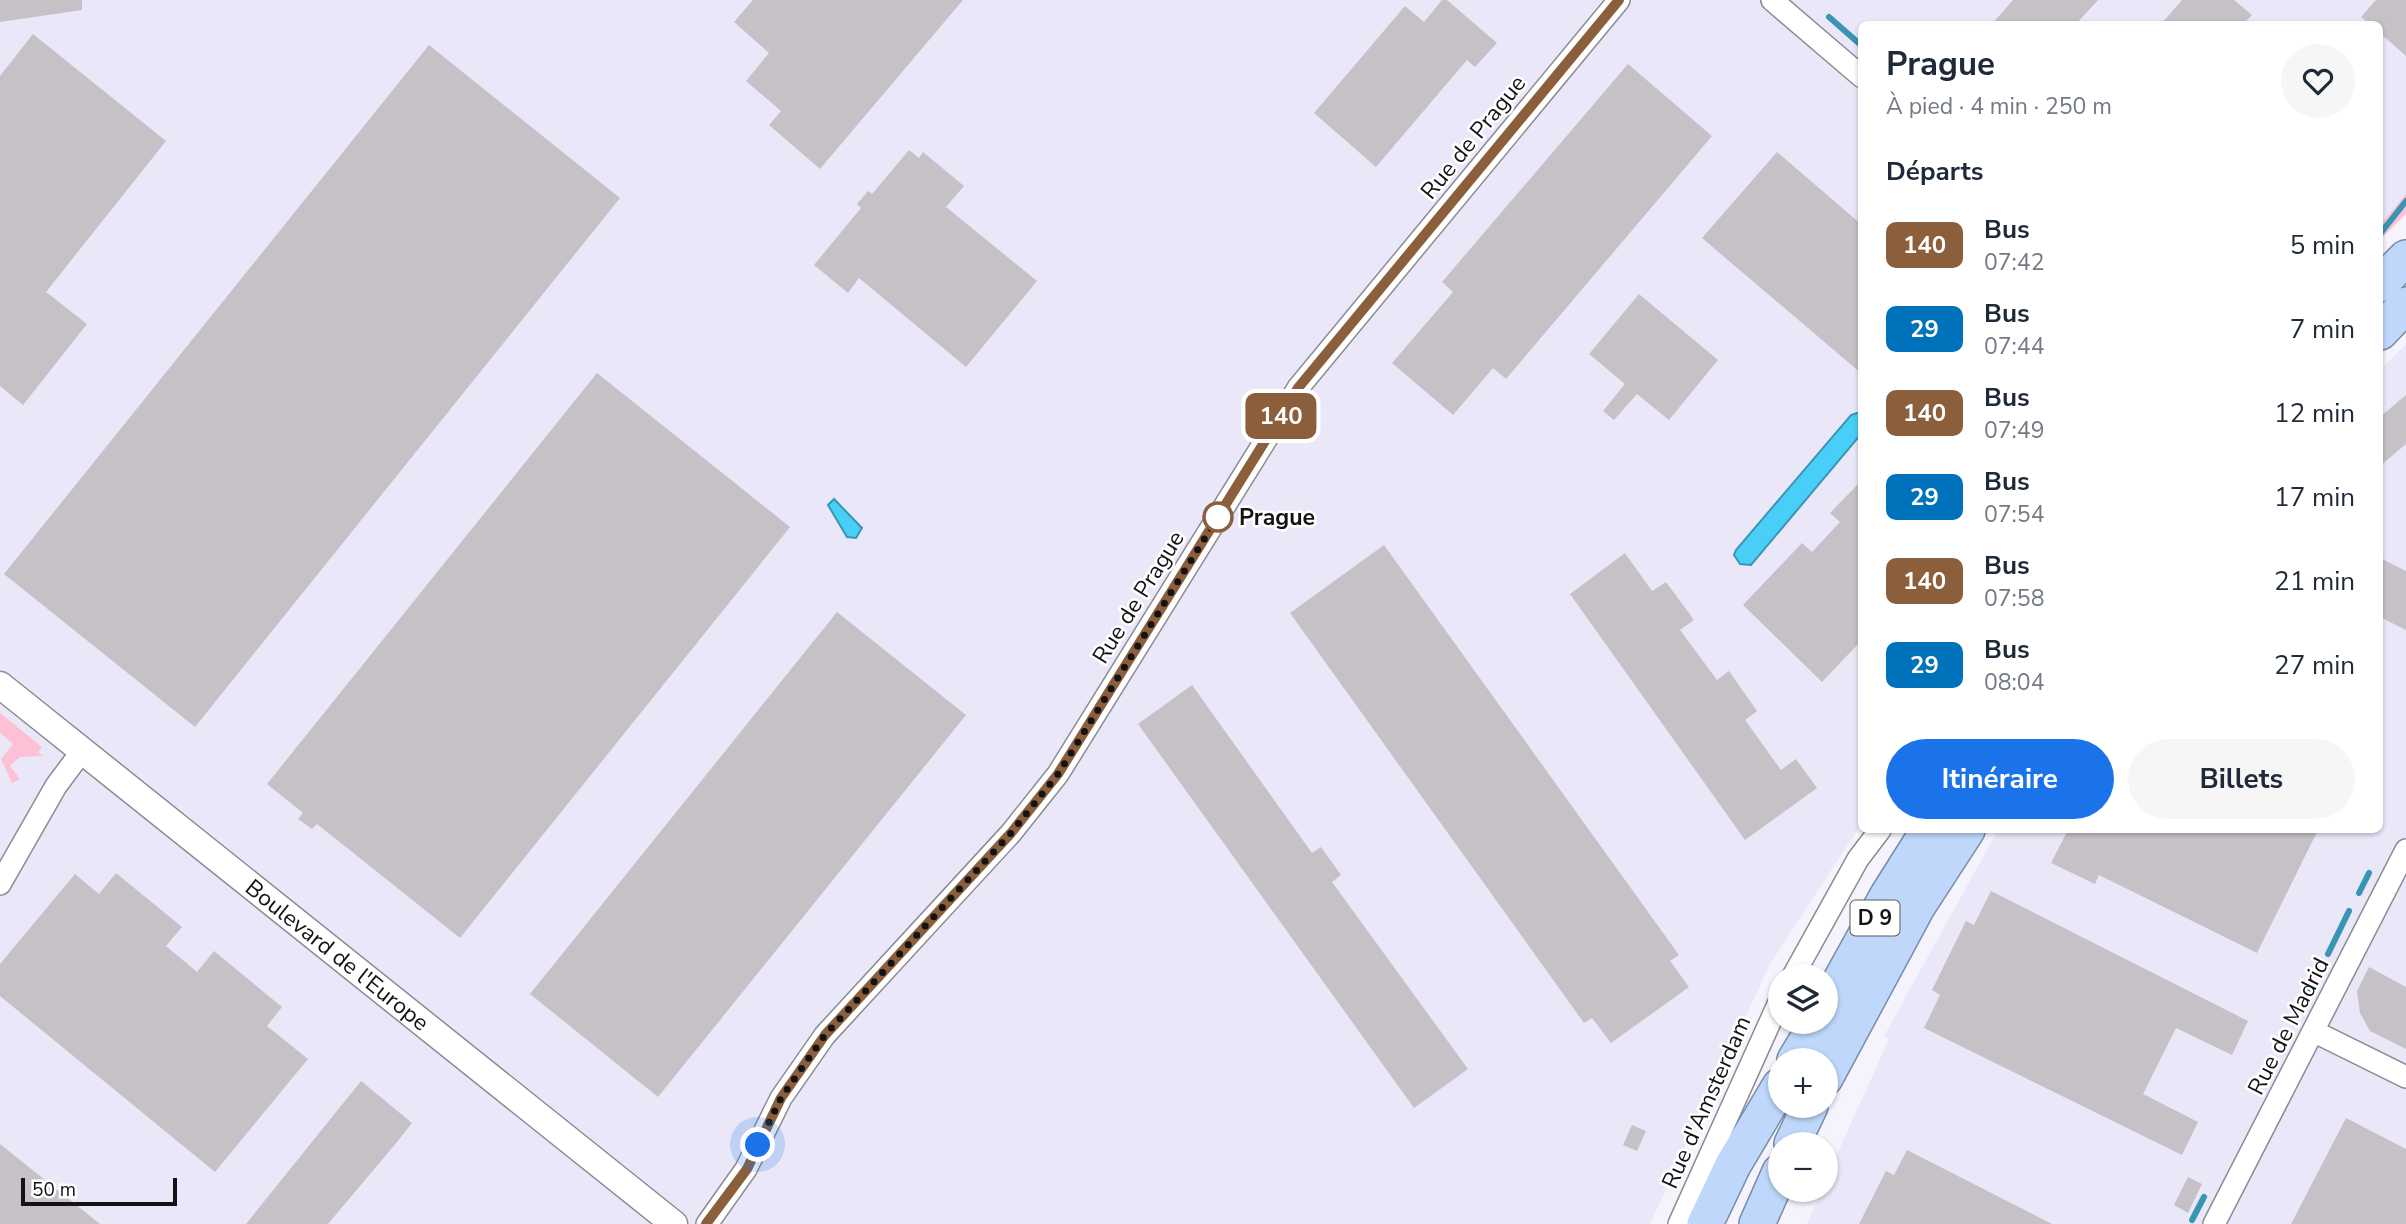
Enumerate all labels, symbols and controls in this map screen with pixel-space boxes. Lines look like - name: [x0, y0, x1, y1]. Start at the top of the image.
- text: Prague: [1886, 42, 1995, 87]
- button: heart: [2281, 44, 2355, 118]
- street label: Rue de Prague: [1414, 69, 1533, 206]
- text: À pied · 4 min · 250 m: [1886, 91, 2112, 122]
- text: Départs: [1886, 154, 1983, 189]
- text: Bus: [1984, 212, 2030, 247]
- text: 5 min: [2290, 228, 2355, 263]
- text: 140: [1903, 229, 1946, 261]
- text: 07:42: [1984, 247, 2044, 278]
- text: Bus: [1984, 296, 2030, 331]
- text: 7 min: [2290, 312, 2355, 347]
- text: 29: [1910, 313, 1939, 345]
- text: 07:44: [1984, 331, 2044, 362]
- text: Bus: [1984, 380, 2030, 415]
- line badge: 140: [1241, 393, 1321, 439]
- text: 12 min: [2274, 396, 2355, 431]
- text: 140: [1903, 397, 1946, 429]
- text: 140: [1259, 400, 1303, 432]
- text: 07:49: [1984, 415, 2044, 446]
- text: Bus: [1984, 464, 2030, 499]
- text: 17 min: [2274, 480, 2355, 515]
- text: 29: [1910, 481, 1939, 513]
- text: 07:54: [1984, 499, 2044, 530]
- marker: Prague: [1203, 502, 1233, 532]
- place label: Prague: [1239, 502, 1315, 533]
- street label: Rue de Prague: [1085, 525, 1192, 670]
- text: Bus: [1984, 548, 2030, 583]
- text: 21 min: [2274, 564, 2355, 599]
- text: 140: [1903, 565, 1946, 597]
- text: 07:58: [1984, 583, 2044, 614]
- text: Bus: [1984, 632, 2030, 667]
- text: 27 min: [2274, 648, 2355, 683]
- text: 29: [1910, 649, 1939, 681]
- text: 08:04: [1984, 667, 2044, 698]
- button: Itinéraire: [1886, 739, 2114, 819]
- button: Billets: [2128, 739, 2355, 819]
- street label: Boulevard de l'Europe: [239, 872, 435, 1038]
- road number: D 9: [1850, 900, 1899, 936]
- street label: Rue de Madrid: [2241, 952, 2336, 1100]
- map controls: [1768, 964, 1838, 1202]
- button: layers: [1768, 964, 1838, 1034]
- street label: Rue d'Amsterdam: [1654, 1011, 1758, 1193]
- button: +: [1768, 1048, 1838, 1118]
- your location: [740, 1127, 775, 1162]
- button: −: [1768, 1132, 1838, 1202]
- scale bar: [21, 1175, 177, 1207]
- text: 50 m: [32, 1177, 76, 1203]

